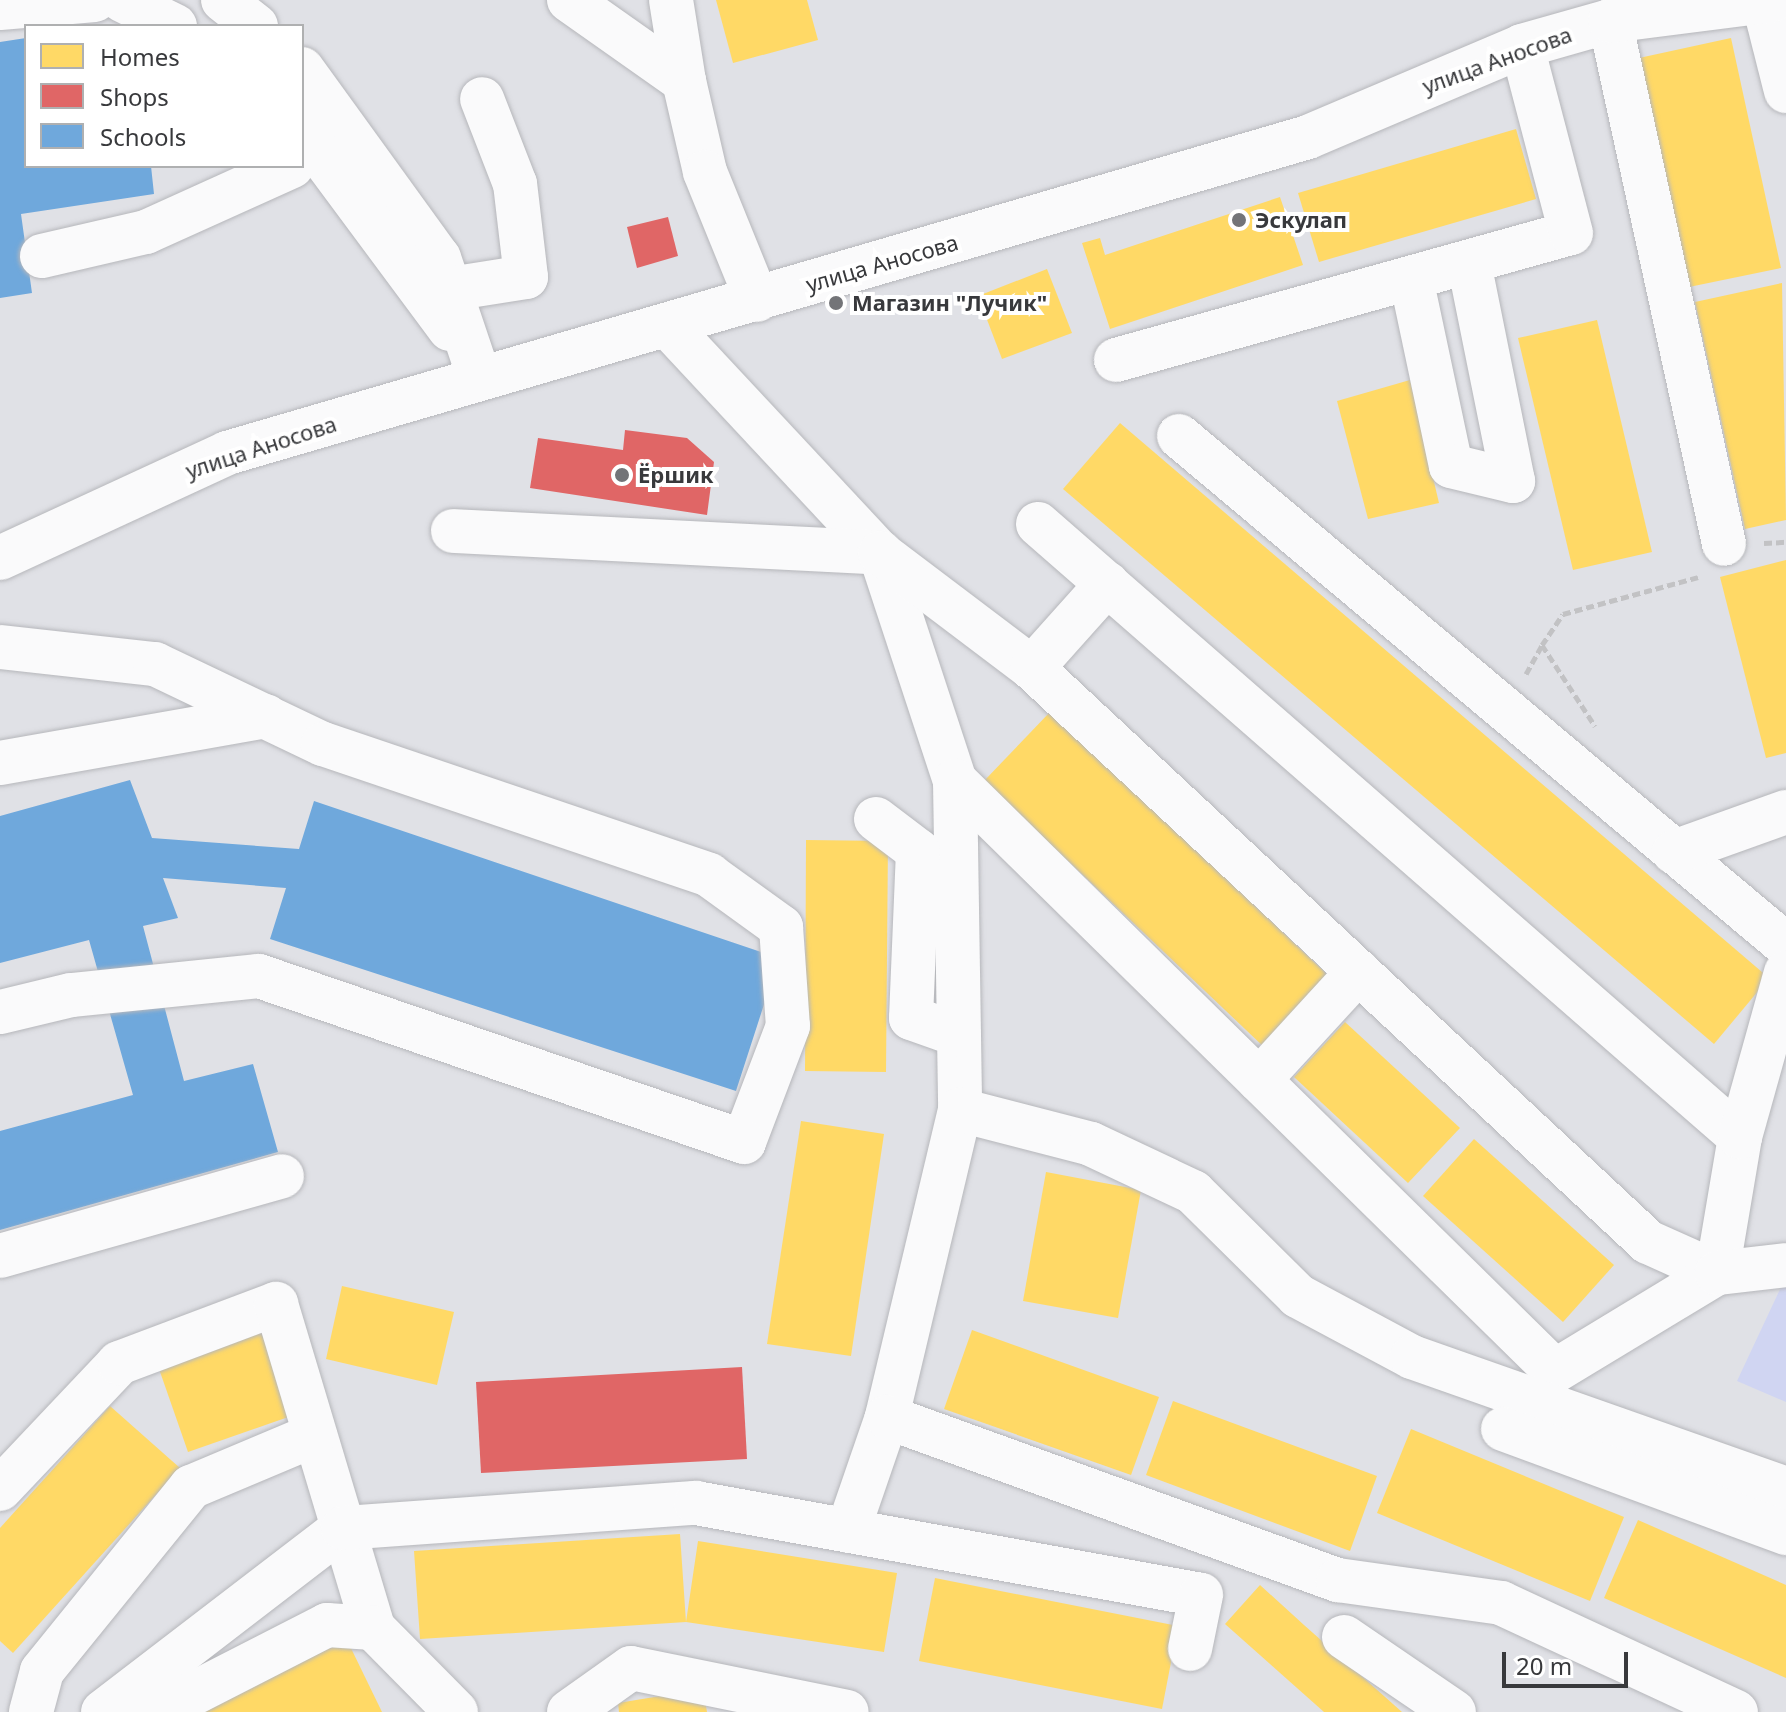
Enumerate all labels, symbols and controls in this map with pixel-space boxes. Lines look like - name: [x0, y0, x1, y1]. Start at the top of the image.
- street label: улица Аносова: [1419, 21, 1575, 99]
- legend: [24, 24, 304, 168]
- text: Homes: [100, 40, 180, 73]
- text: Shops: [100, 80, 169, 113]
- text: Schools: [100, 120, 186, 153]
- place label: Эскулап: [1255, 207, 1347, 233]
- marker: Эскулап: [1230, 211, 1248, 229]
- street label: улица Аносова: [803, 229, 961, 297]
- place label: Магазин "Лучик": [852, 290, 1047, 316]
- marker: Магазин "Лучик": [827, 294, 845, 312]
- street label: улица Аносова: [182, 410, 340, 484]
- place label: Ёршик: [638, 462, 714, 488]
- marker: Ёршик: [613, 466, 631, 484]
- scale bar: [1506, 1636, 1632, 1686]
- text: 20 m: [1516, 1649, 1572, 1682]

